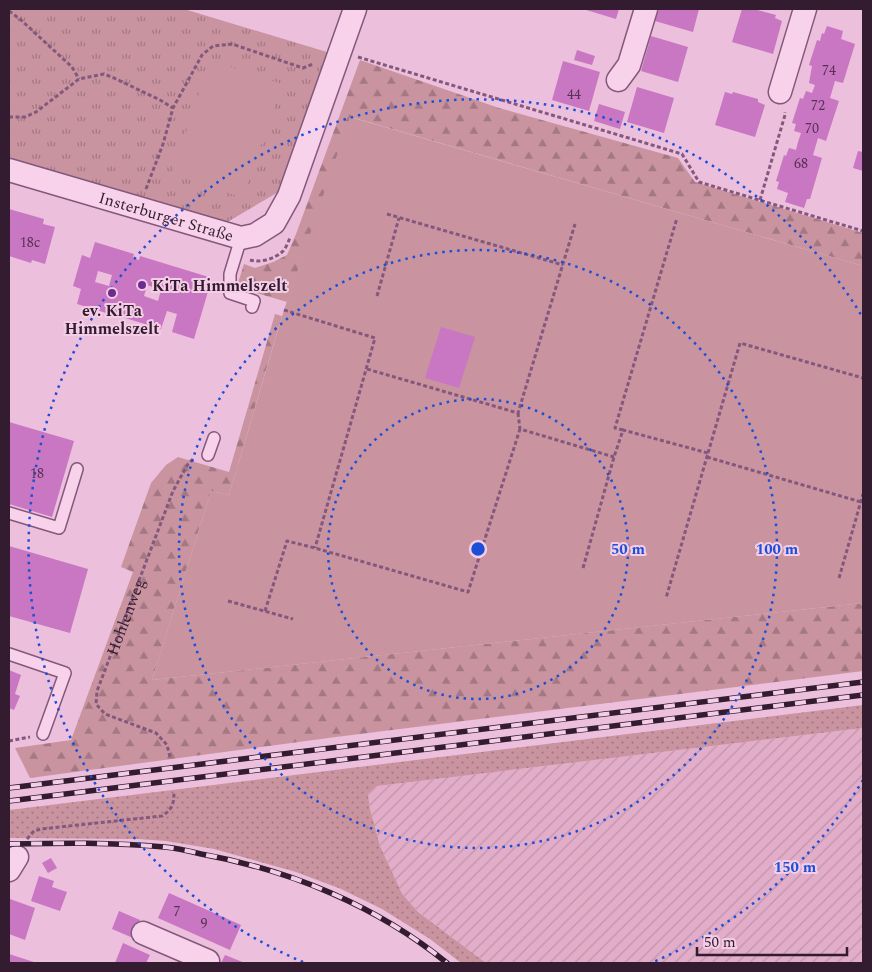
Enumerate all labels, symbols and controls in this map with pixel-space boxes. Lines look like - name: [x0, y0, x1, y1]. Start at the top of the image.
- house number: 74: [822, 60, 836, 81]
- house number: 44: [567, 84, 581, 105]
- house number: 72: [811, 95, 825, 116]
- house number: 70: [805, 118, 819, 139]
- house number: 68: [794, 153, 808, 174]
- street label: Insterburger Straße: [96, 186, 236, 248]
- house number: 18c: [20, 232, 41, 253]
- place label: KiTa Himmelszelt: [152, 274, 287, 298]
- marker: KiTa Himmelszelt: [136, 279, 148, 291]
- marker: ev. KiTa Himmelszelt: [106, 287, 118, 299]
- place label: ev. KiTa Himmelszelt: [65, 299, 159, 341]
- house number: 18: [30, 463, 44, 484]
- text: 50 m: [611, 538, 646, 561]
- text: 100 m: [756, 538, 799, 561]
- centre of rings: [469, 540, 487, 558]
- street label: Hohlenweg: [101, 575, 152, 659]
- text: 150 m: [774, 856, 817, 879]
- house number: 7: [174, 901, 181, 922]
- house number: 9: [201, 913, 208, 934]
- scale bar: [697, 924, 847, 956]
- text: 50 m: [704, 931, 736, 954]

